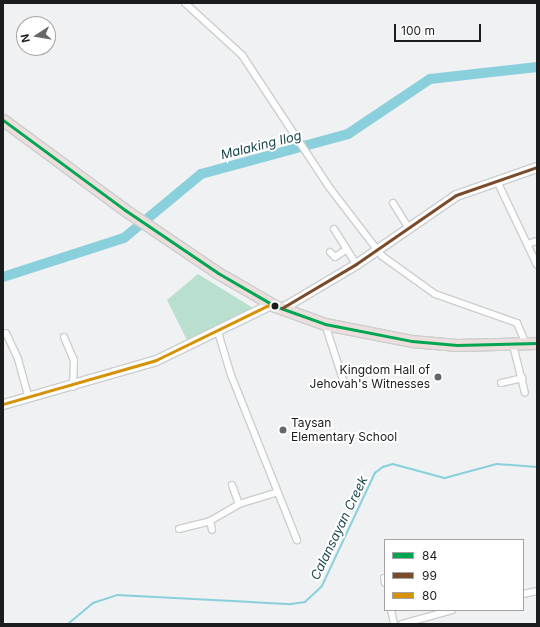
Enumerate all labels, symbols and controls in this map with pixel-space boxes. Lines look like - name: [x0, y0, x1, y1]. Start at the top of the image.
- north arrow: [16, 16, 56, 56]
- scale bar: [396, 16, 483, 42]
- text: 100 m: [401, 23, 435, 38]
- text: N: [18, 33, 33, 44]
- water label: Malaking Ilog: [219, 127, 303, 163]
- unlabelled marker: [270, 301, 280, 311]
- place label: Kingdom Hall of Jehovah's Witnesses: [310, 363, 430, 391]
- marker: Kingdom Hall of Jehovah's Witnesses: [433, 372, 443, 382]
- place label: Taysan Elementary School: [291, 416, 397, 444]
- marker: Taysan Elementary School: [278, 425, 288, 435]
- water label: Calansayan Creek: [307, 474, 371, 582]
- legend: [384, 539, 524, 611]
- text: 84: [422, 548, 437, 563]
- text: 99: [422, 568, 437, 583]
- text: 80: [422, 588, 437, 603]

